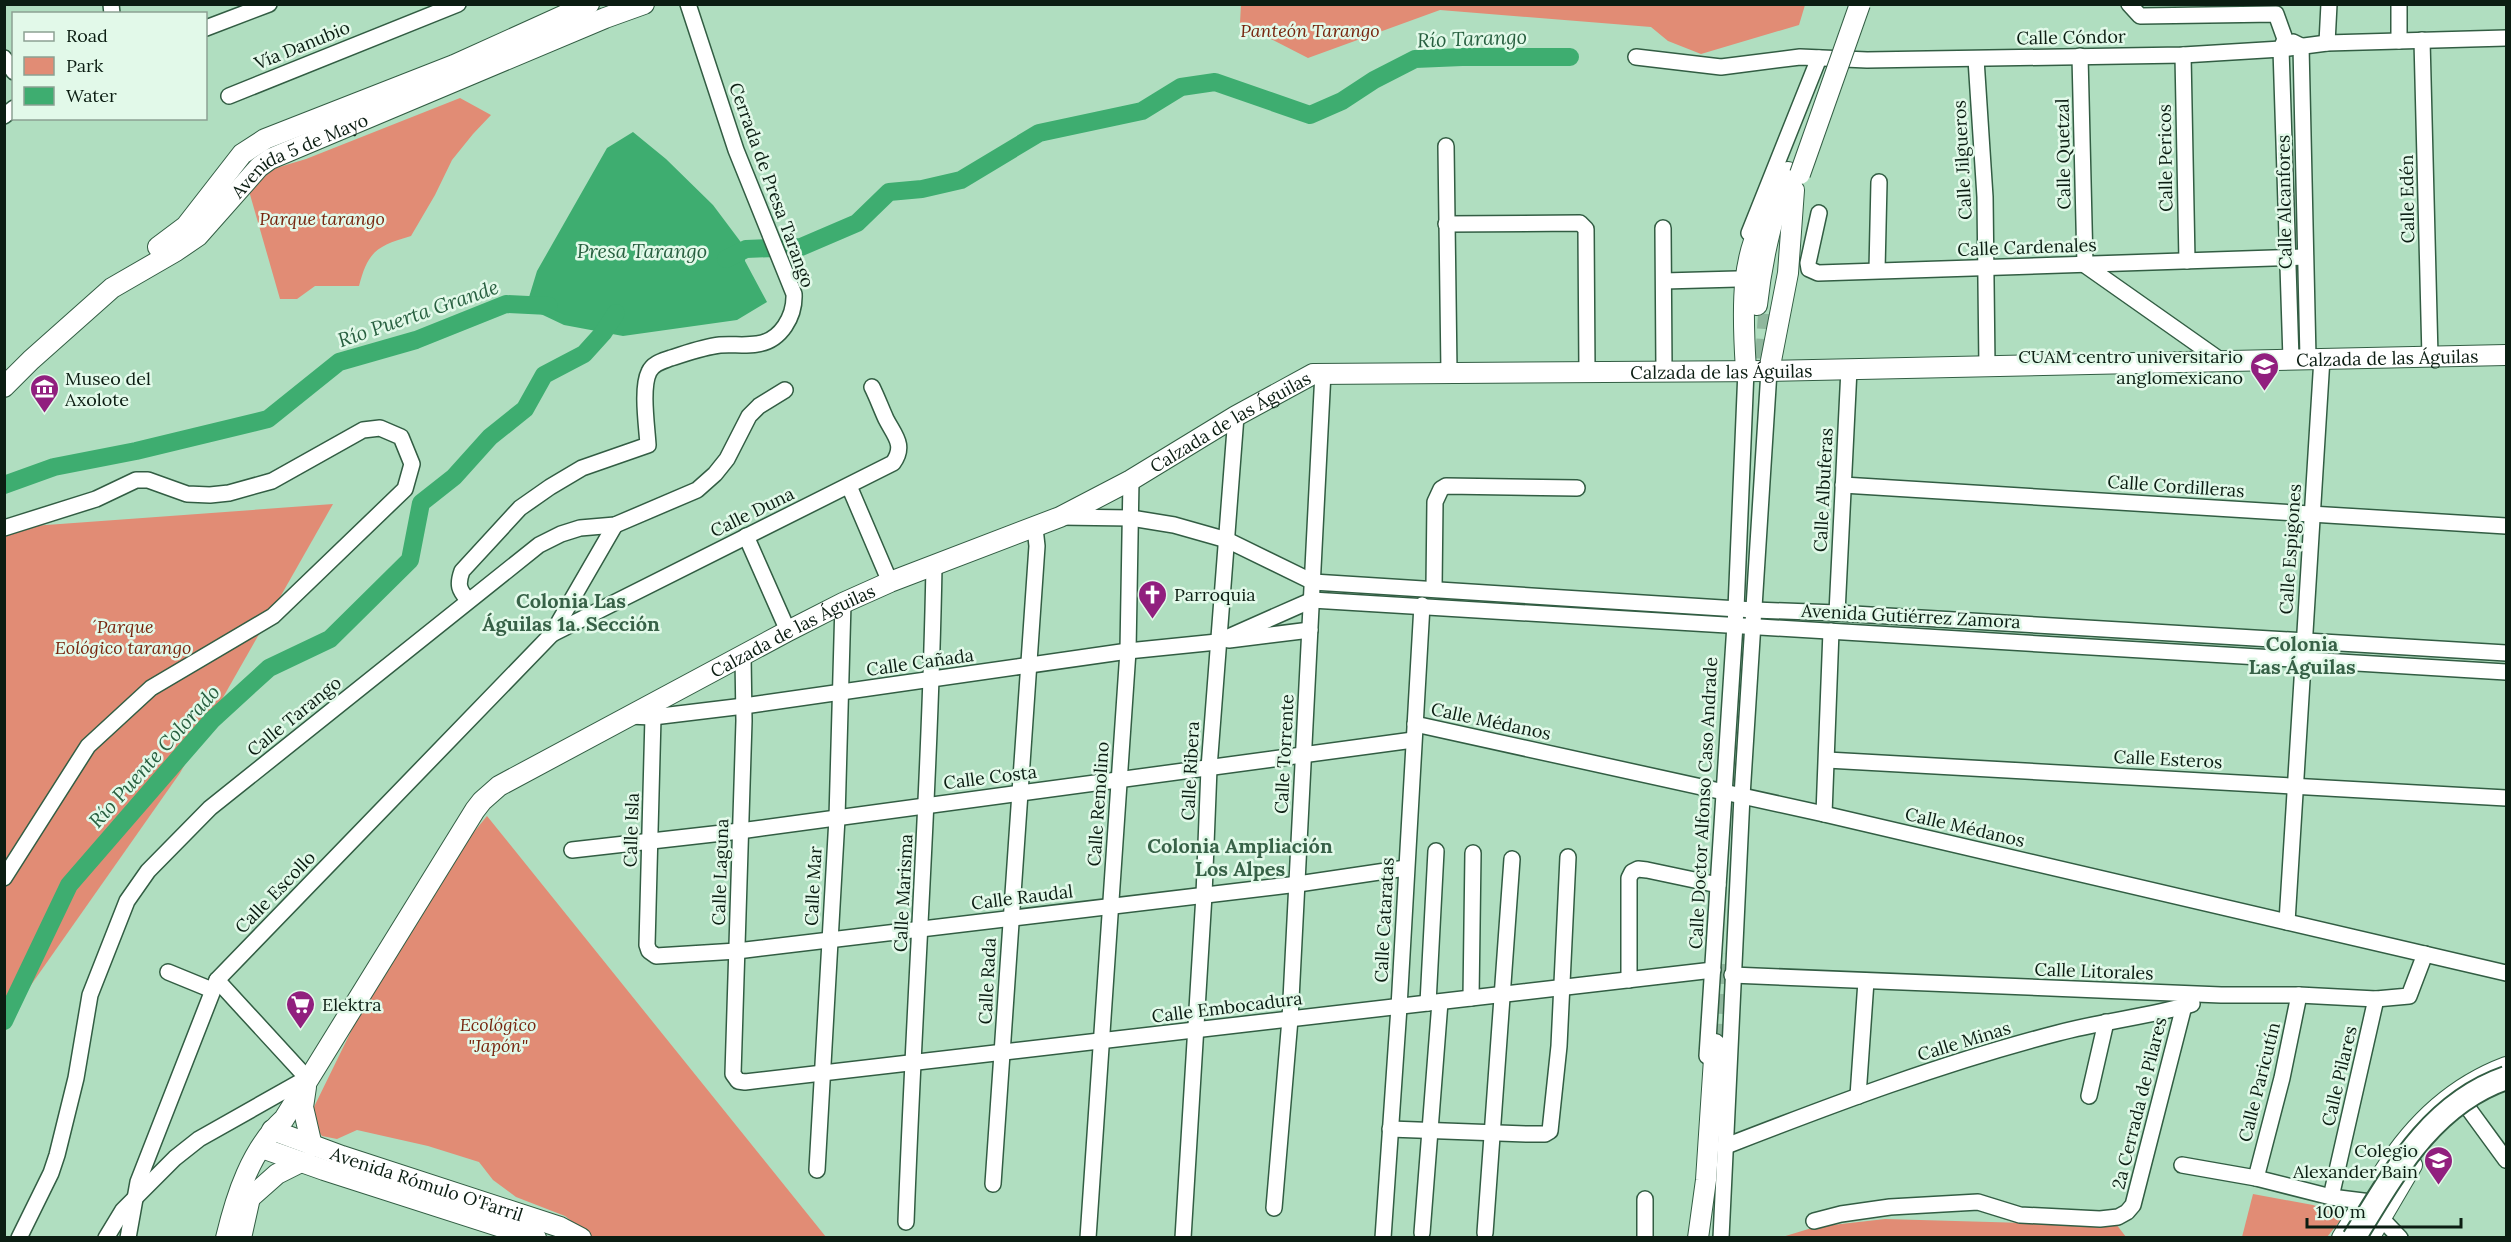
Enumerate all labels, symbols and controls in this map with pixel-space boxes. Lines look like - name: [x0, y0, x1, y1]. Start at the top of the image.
- legend: [12, 12, 207, 120]
- street label: Vía Danubio: [250, 15, 353, 75]
- park label: Panteón Tarango: [1240, 19, 1380, 42]
- text: Road: [66, 24, 108, 47]
- water label: Río Tarango: [1417, 24, 1527, 52]
- street label: Calle Cóndor: [2016, 25, 2126, 49]
- text: Park: [66, 54, 104, 77]
- street label: Cerrada de Presa Tarango: [724, 79, 820, 291]
- text: Water: [66, 84, 117, 107]
- street label: Calle Quetzal: [2051, 98, 2075, 210]
- street label: Calle Jilgueros: [1947, 100, 1977, 220]
- street label: Calle Pericos: [2153, 104, 2177, 212]
- street label: Avenida 5 de Mayo: [225, 108, 371, 203]
- street label: Calle Alcanfores: [2271, 135, 2297, 269]
- street label: Calle Edén: [2395, 154, 2419, 244]
- park label: Parque tarango: [259, 207, 385, 230]
- street label: Calle Cardenales: [1957, 233, 2097, 261]
- water label: Presa Tarango: [577, 238, 707, 263]
- water label: Río Puerta Grande: [334, 274, 502, 352]
- street label: Calzada de las Águilas: [2296, 344, 2479, 371]
- place label: CUAM centro universitario anglomexicano: [2018, 345, 2243, 389]
- school or university icon: CUAM centro universitario anglomexicano: [2248, 350, 2280, 392]
- street label: Calzada de las Águilas: [1630, 359, 1813, 383]
- street label: Calzada de las Águilas: [1145, 366, 1315, 477]
- place label: Museo del Axolote: [64, 367, 151, 411]
- museum icon: Museo del Axolote: [28, 372, 60, 414]
- street label: Calle Albuferas: [1808, 427, 1838, 553]
- street label: Calle Cordilleras: [2107, 470, 2245, 502]
- street label: Calle Duna: [706, 482, 798, 542]
- street label: Calle Espigones: [2274, 483, 2306, 615]
- church icon: Parroquia: [1137, 578, 1169, 620]
- street label: Calzada de las Águilas: [706, 579, 879, 682]
- place label: Parroquia: [1174, 583, 1256, 606]
- district label: Colonia Las Águilas 1a. Sección: [482, 588, 660, 636]
- street label: Avenida Gutiérrez Zamora: [1800, 599, 2021, 633]
- park label: ´Parque Eológico tarango: [55, 615, 191, 659]
- district label: Colonia Las Águilas: [2248, 631, 2356, 679]
- street label: Calle Cañada: [865, 643, 975, 681]
- street label: Calle Doctor Alfonso Caso Andrade: [1684, 656, 1722, 950]
- street label: Calle Tarango: [242, 671, 346, 761]
- water label: Río Puente Colorado: [83, 679, 225, 833]
- street label: Calle Torrente: [1269, 693, 1299, 815]
- street label: Calle Médanos: [1429, 697, 1553, 745]
- street label: Calle Ribera: [1176, 721, 1204, 821]
- street label: Calle Remolino: [1082, 741, 1114, 867]
- street label: Calle Esteros: [2113, 745, 2223, 773]
- street label: Calle Costa: [942, 760, 1038, 794]
- street label: Calle Isla: [618, 792, 644, 868]
- street label: Calle Médanos: [1903, 802, 2027, 852]
- street label: Calle Laguna: [707, 818, 733, 926]
- street label: Calle Marisma: [888, 833, 918, 953]
- district label: Colonia Ampliación Los Alpes: [1147, 833, 1333, 881]
- street label: Calle Mar: [799, 845, 827, 926]
- street label: Calle Escollo: [230, 846, 320, 938]
- street label: Calle Cataratas: [1369, 857, 1399, 983]
- street label: Calle Raudal: [970, 879, 1074, 915]
- street label: Calle Rada: [973, 937, 1001, 1025]
- street label: Calle Litorales: [2034, 957, 2154, 985]
- street label: Calle Embocadura: [1150, 986, 1304, 1028]
- supermarket icon: Elektra: [285, 988, 317, 1030]
- place label: Elektra: [322, 993, 381, 1016]
- park label: Ecológico "Japón": [460, 1013, 536, 1057]
- street label: 2a Cerrada de Pilares: [2106, 1014, 2172, 1192]
- street label: Calle Minas: [1915, 1016, 2013, 1066]
- street label: Calle Paricutín: [2233, 1020, 2285, 1144]
- street label: Calle Pilares: [2316, 1024, 2362, 1128]
- place label: Colegio Alexander Bain: [2292, 1139, 2418, 1183]
- street label: Avenida Rómulo O'Farril: [326, 1141, 526, 1226]
- school or university icon: Colegio Alexander Bain: [2423, 1144, 2455, 1186]
- scale bar: [2307, 1191, 2462, 1229]
- text: 100 m: [2316, 1200, 2366, 1223]

